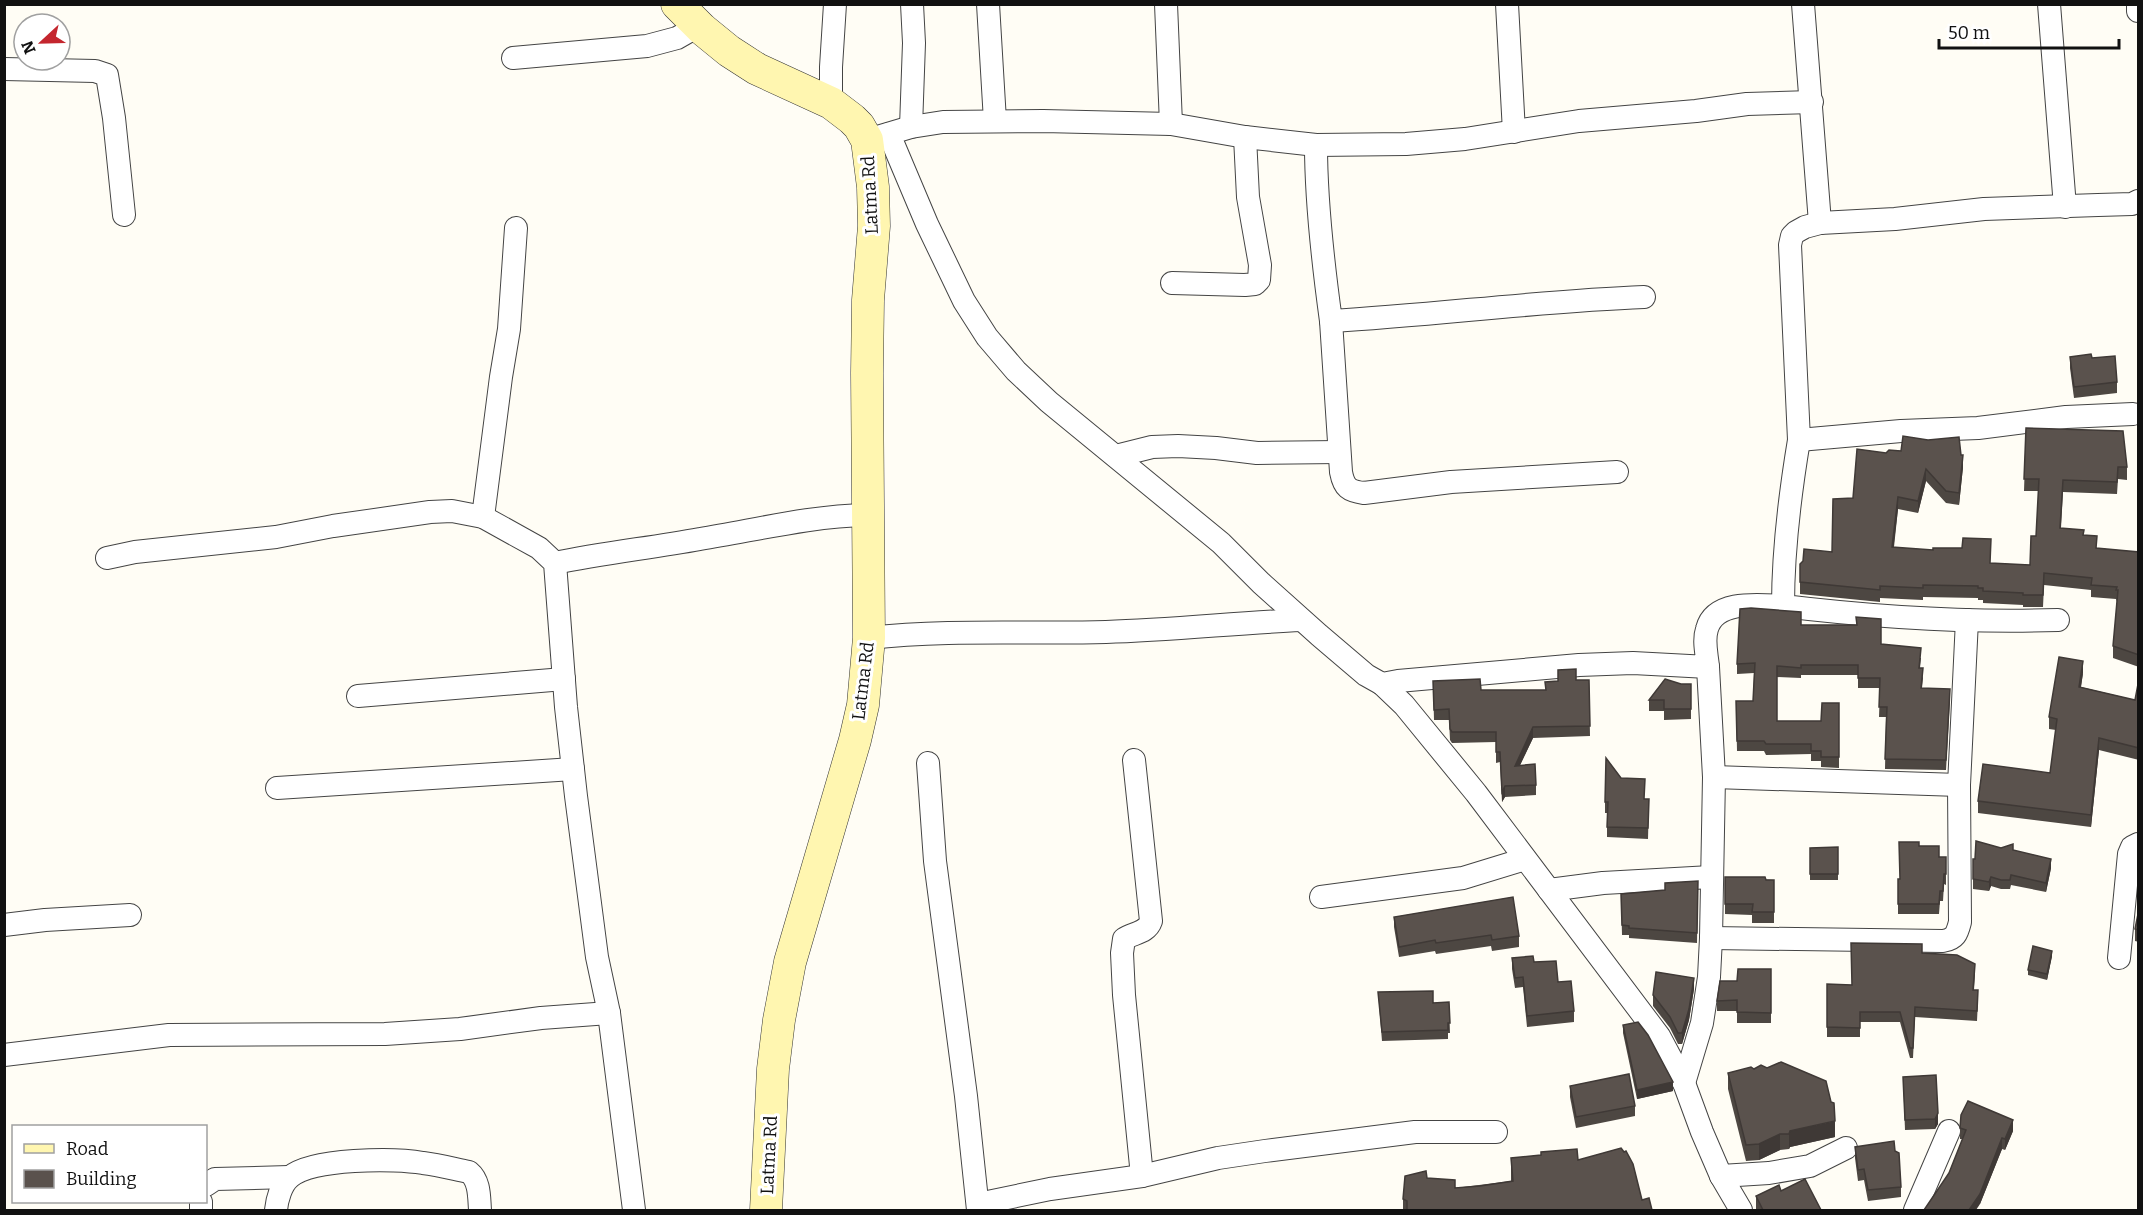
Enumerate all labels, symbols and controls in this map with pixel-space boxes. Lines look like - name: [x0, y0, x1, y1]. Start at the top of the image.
- north arrow: [12, 12, 72, 72]
- scale bar: [1939, 12, 2119, 50]
- text: 50 m: [1948, 22, 1990, 44]
- text: N: [17, 38, 40, 57]
- street label: Latma Rd: [857, 155, 883, 235]
- street label: Latma Rd: [847, 640, 879, 721]
- street label: Latma Rd: [756, 1115, 782, 1195]
- legend: [12, 1125, 207, 1203]
- text: Road: [66, 1138, 109, 1160]
- text: Building: [66, 1168, 137, 1190]

